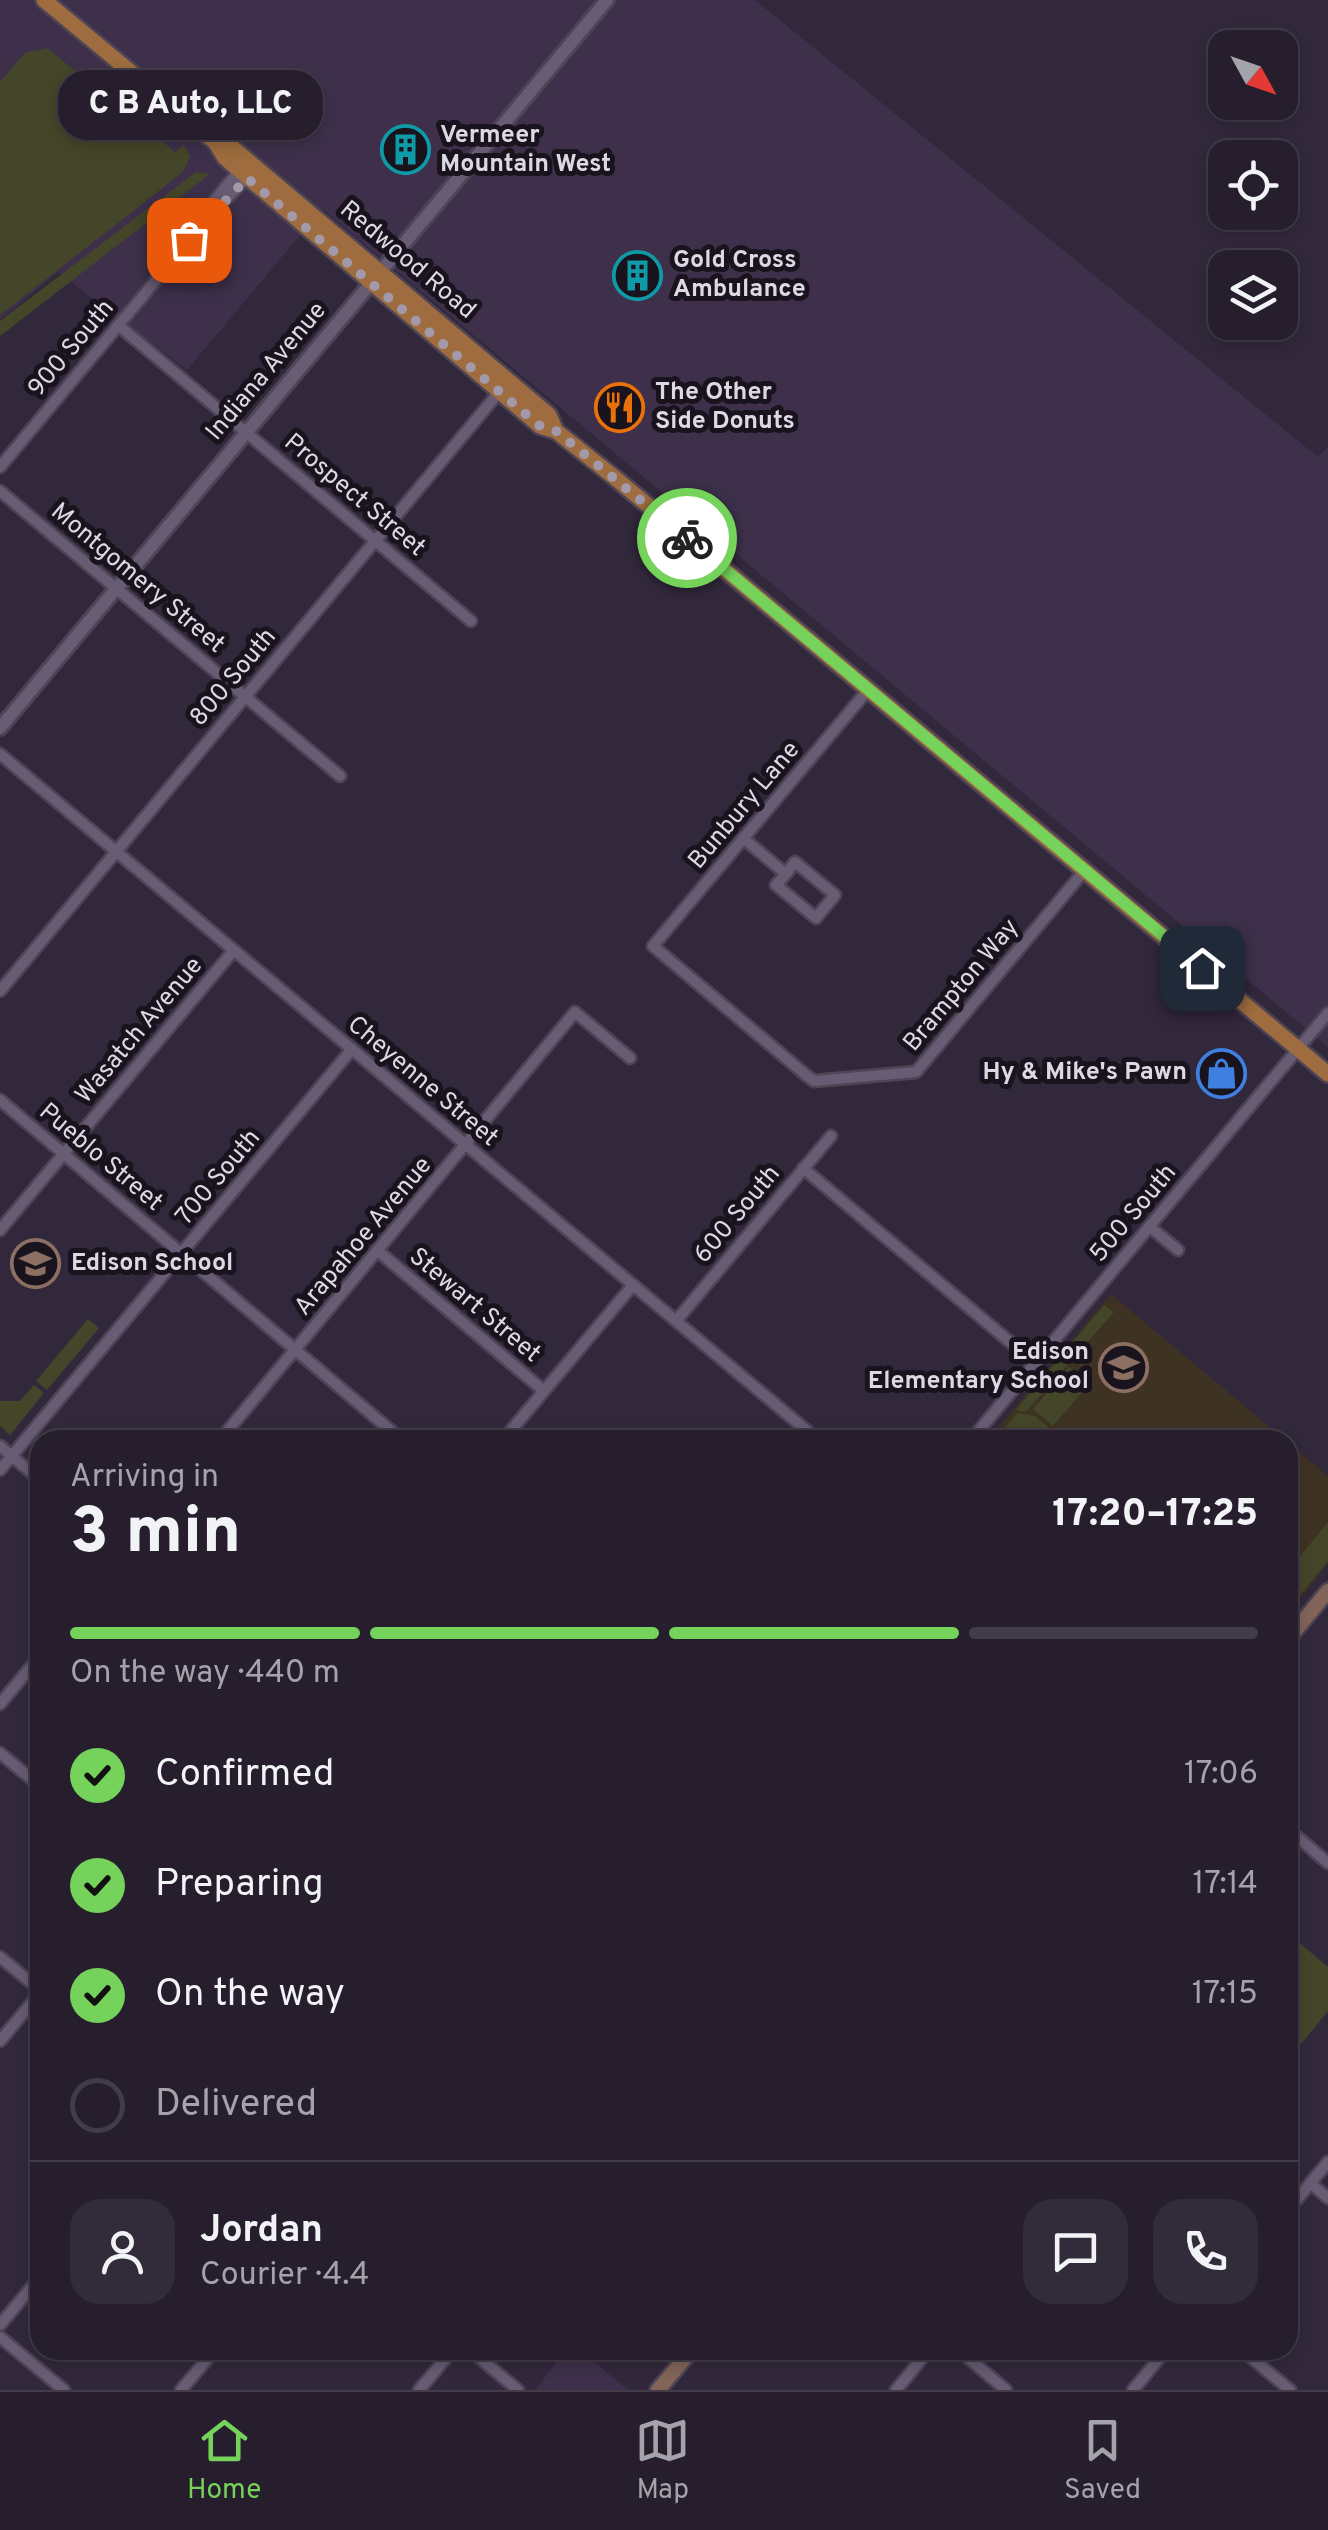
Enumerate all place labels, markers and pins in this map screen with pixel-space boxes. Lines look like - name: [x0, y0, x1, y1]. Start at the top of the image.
- callout: C B Auto, LLC: [56, 70, 322, 140]
- place label: Vermeer Mountain West: [440, 120, 611, 181]
- building icon: Vermeer Mountain West: [379, 124, 431, 176]
- pin: [147, 198, 232, 283]
- place label: Gold Cross Ambulance: [673, 245, 806, 306]
- building icon: Gold Cross Ambulance: [612, 249, 664, 301]
- place label: The Other Side Donuts: [655, 377, 795, 438]
- restaurant icon: The Other Side Donuts: [594, 381, 646, 433]
- pin: [1160, 926, 1245, 1011]
- shop icon: Hy & Mike's Pawn: [1196, 1047, 1248, 1099]
- place label: Hy & Mike's Pawn: [983, 1057, 1187, 1089]
- school or university icon: Edison School: [10, 1238, 62, 1290]
- place label: Edison School: [71, 1248, 233, 1280]
- place label: Edison Elementary School: [868, 1337, 1089, 1398]
- school or university icon: Edison Elementary School: [1098, 1341, 1150, 1393]

